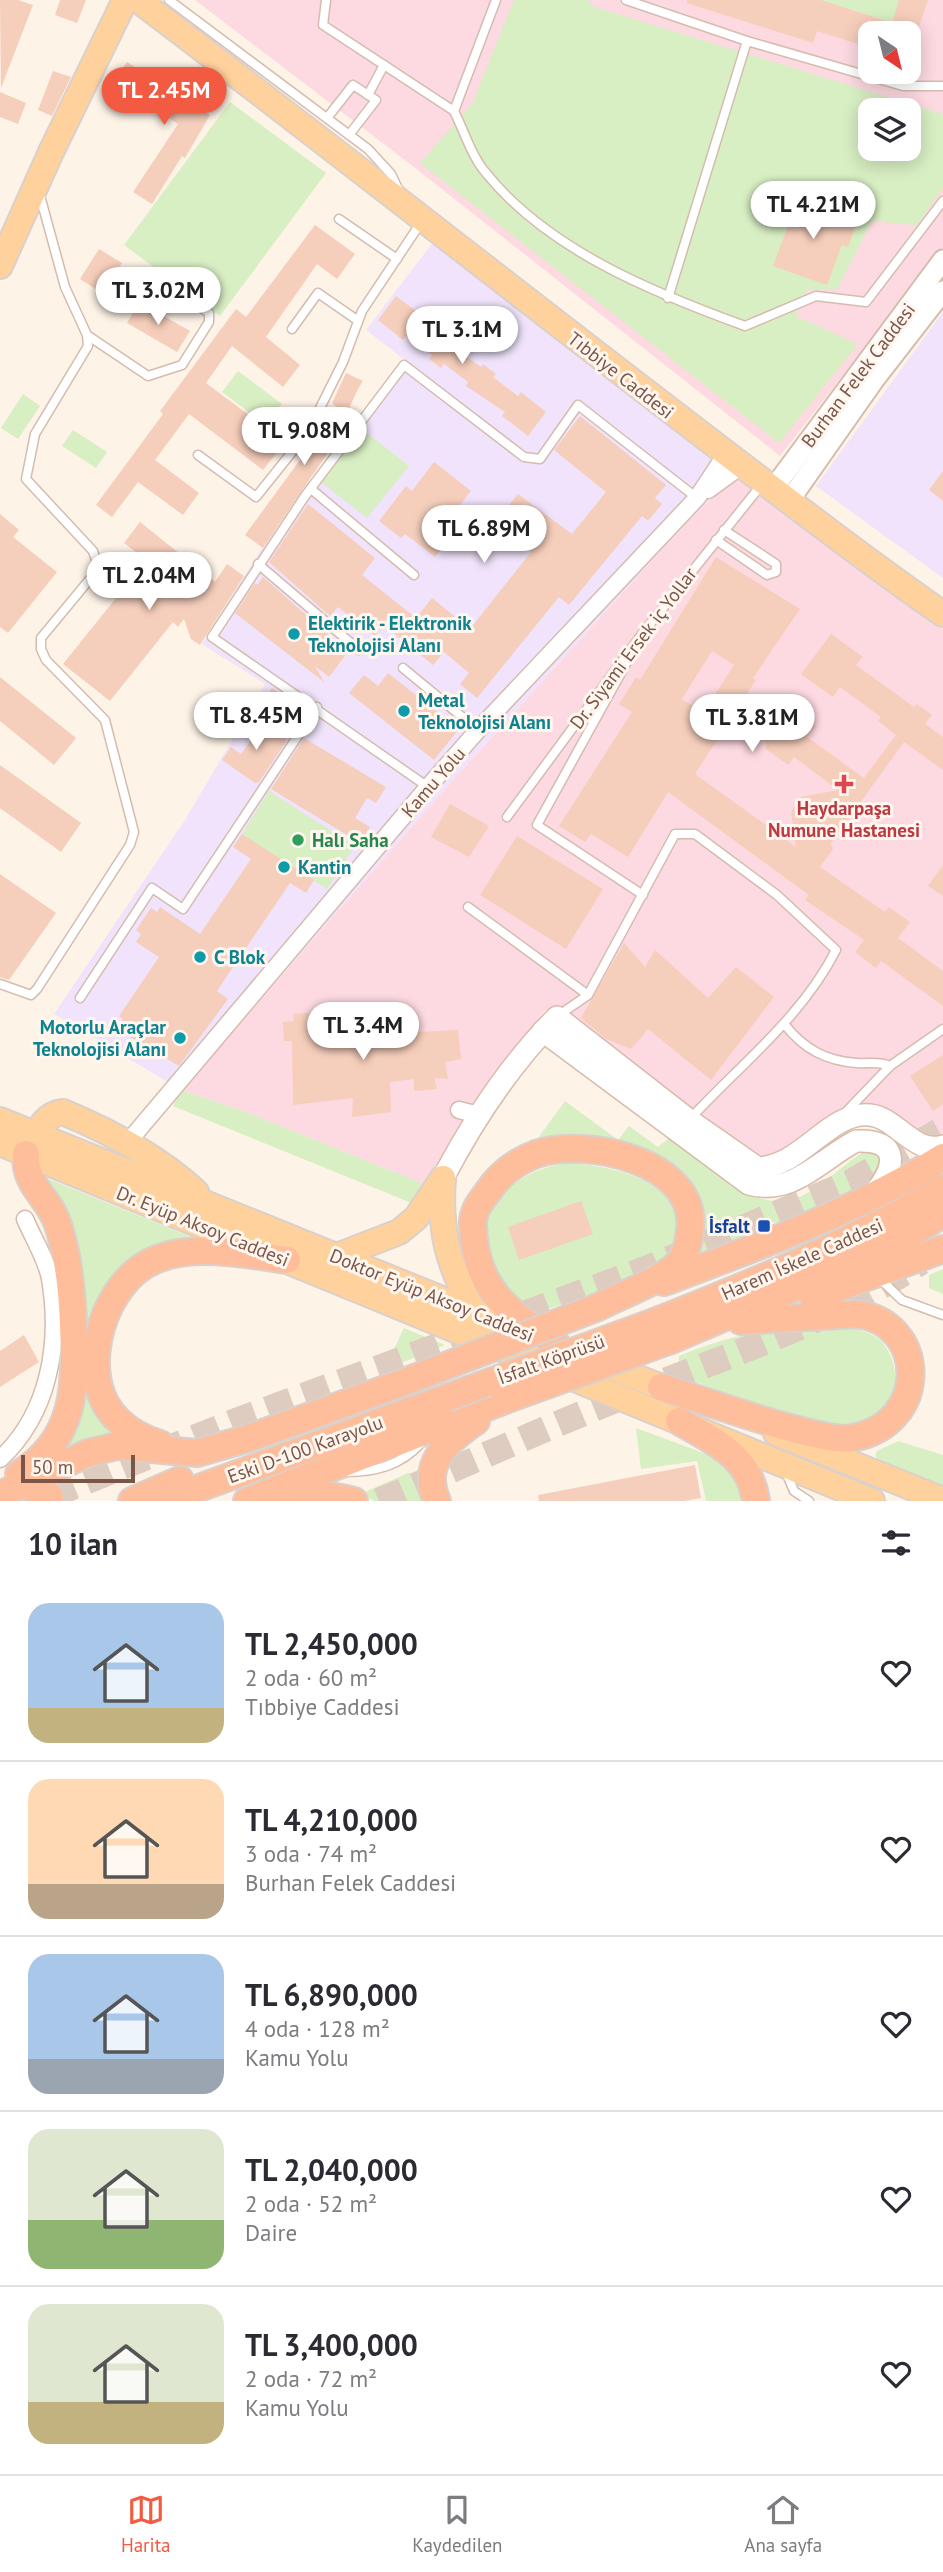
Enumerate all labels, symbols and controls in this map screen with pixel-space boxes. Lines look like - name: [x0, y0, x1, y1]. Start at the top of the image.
- north arrow: [858, 21, 920, 84]
- map controls: [858, 21, 921, 161]
- pin: TL 2.45M: [92, 68, 236, 127]
- text: TL 2.45M: [118, 75, 210, 104]
- button: layers: [858, 98, 921, 161]
- pin: TL 4.21M: [741, 182, 885, 241]
- text: TL 4.21M: [767, 189, 859, 218]
- pin: TL 3.02M: [86, 268, 230, 327]
- text: TL 3.02M: [112, 275, 204, 304]
- street label: Burhan Felek Caddesi: [796, 298, 920, 452]
- pin: TL 3.1M: [397, 306, 527, 366]
- text: TL 3.1M: [422, 314, 502, 343]
- street label: Tıbbiye Caddesi: [563, 326, 679, 424]
- pin: TL 9.08M: [232, 407, 376, 467]
- text: TL 9.08M: [258, 415, 350, 444]
- pin: TL 6.89M: [412, 505, 556, 565]
- text: TL 6.89M: [438, 513, 530, 542]
- pin: TL 2.04M: [77, 552, 221, 612]
- text: TL 2.04M: [103, 560, 195, 589]
- street label: Dr. Siyami Ersek iç Yollar: [564, 562, 702, 734]
- place label: Elektirik - Elektronik Teknolojisi Alanı: [308, 611, 472, 657]
- marker: Elektirik - Elektronik Teknolojisi Alanı: [286, 626, 302, 642]
- place label: Metal Teknolojisi Alanı: [418, 688, 551, 734]
- pin: TL 8.45M: [184, 692, 328, 752]
- pin: TL 3.81M: [680, 694, 824, 754]
- text: TL 8.45M: [210, 700, 302, 729]
- text: TL 3.81M: [706, 702, 798, 731]
- marker: Metal Teknolojisi Alanı: [396, 703, 412, 719]
- street label: Kamu Yolu: [396, 742, 470, 822]
- marker: Haydarpaşa Numune Hastanesi: [834, 774, 854, 794]
- place label: Haydarpaşa Numune Hastanesi: [768, 796, 920, 842]
- place label: Halı Saha: [312, 828, 389, 852]
- marker: Halı Saha: [290, 832, 306, 848]
- place label: Kantin: [298, 855, 351, 879]
- marker: Kantin: [276, 859, 292, 875]
- place label: C Blok: [214, 945, 266, 969]
- marker: C Blok: [192, 949, 208, 965]
- pin: TL 3.4M: [298, 1002, 428, 1062]
- text: TL 3.4M: [323, 1010, 403, 1039]
- place label: Motorlu Araçlar Teknolojisi Alanı: [33, 1015, 166, 1061]
- marker: Motorlu Araçlar Teknolojisi Alanı: [172, 1030, 188, 1046]
- street label: Dr. Eyüp Aksoy Caddesi: [113, 1180, 293, 1272]
- street label: Harem İskele Caddesi: [718, 1213, 886, 1305]
- place label: İsfalt: [709, 1214, 750, 1238]
- marker: İsfalt: [756, 1218, 772, 1234]
- street label: Doktor Eyüp Aksoy Caddesi: [326, 1243, 538, 1347]
- street label: İsfalt Köprüsü: [494, 1329, 608, 1389]
- street label: Eski D-100 Karayolu: [224, 1410, 386, 1488]
- scale bar: [21, 1452, 135, 1484]
- text: 50 m: [32, 1455, 73, 1479]
- text: 10 ilan: [28, 1524, 118, 1563]
- icon: filters: [877, 1524, 915, 1562]
- text: TL 2,450,000: [245, 1624, 418, 1663]
- icon: home: [84, 1631, 168, 1715]
- icon: heart: [877, 1654, 915, 1692]
- text: 2 oda · 60 m²: [245, 1663, 377, 1692]
- text: Tıbbiye Caddesi: [245, 1692, 400, 1721]
- text: TL 4,210,000: [245, 1800, 418, 1839]
- icon: home: [84, 1807, 168, 1891]
- icon: heart: [877, 1830, 915, 1868]
- text: 3 oda · 74 m²: [245, 1839, 377, 1868]
- text: Burhan Felek Caddesi: [245, 1868, 456, 1897]
- text: TL 6,890,000: [245, 1975, 418, 2014]
- icon: home: [84, 1982, 168, 2066]
- icon: heart: [877, 2005, 915, 2043]
- text: 4 oda · 128 m²: [245, 2014, 390, 2043]
- text: Kamu Yolu: [245, 2043, 349, 2072]
- text: TL 2,040,000: [245, 2150, 418, 2189]
- icon: home: [84, 2157, 168, 2241]
- icon: heart: [877, 2180, 915, 2218]
- text: 2 oda · 52 m²: [245, 2189, 377, 2218]
- text: Daire: [245, 2218, 297, 2247]
- text: TL 3,400,000: [245, 2325, 418, 2364]
- icon: home: [84, 2332, 168, 2416]
- icon: heart: [877, 2355, 915, 2393]
- text: 2 oda · 72 m²: [245, 2364, 377, 2393]
- text: Kamu Yolu: [245, 2393, 349, 2422]
- tab: Harita: [121, 2491, 171, 2557]
- tab: Kaydedilen: [412, 2491, 502, 2557]
- tab: Ana sayfa: [744, 2491, 822, 2557]

